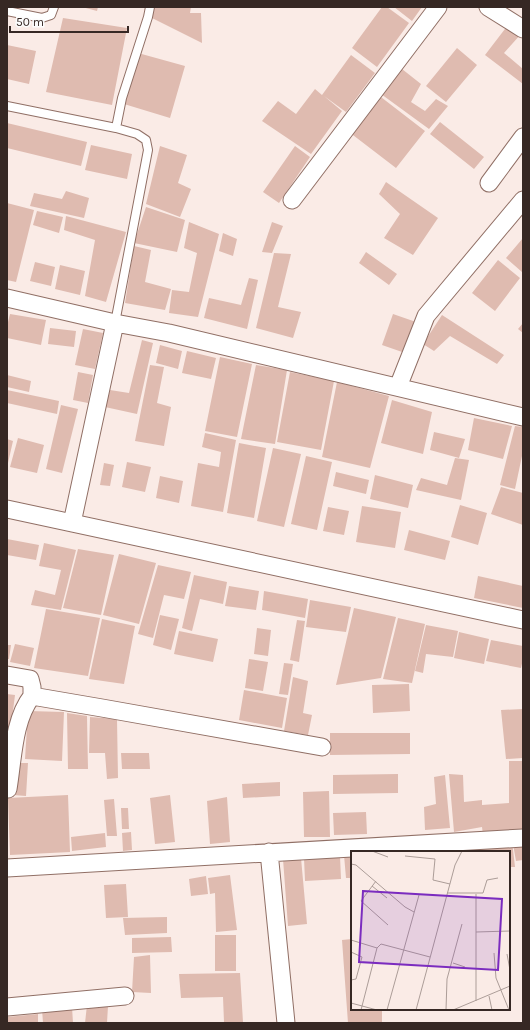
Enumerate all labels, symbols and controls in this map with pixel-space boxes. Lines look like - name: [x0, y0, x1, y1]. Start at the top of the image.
- scale bar: [10, 8, 128, 34]
- text: 50 m: [16, 15, 44, 29]
- inset map: [351, 851, 510, 1010]

